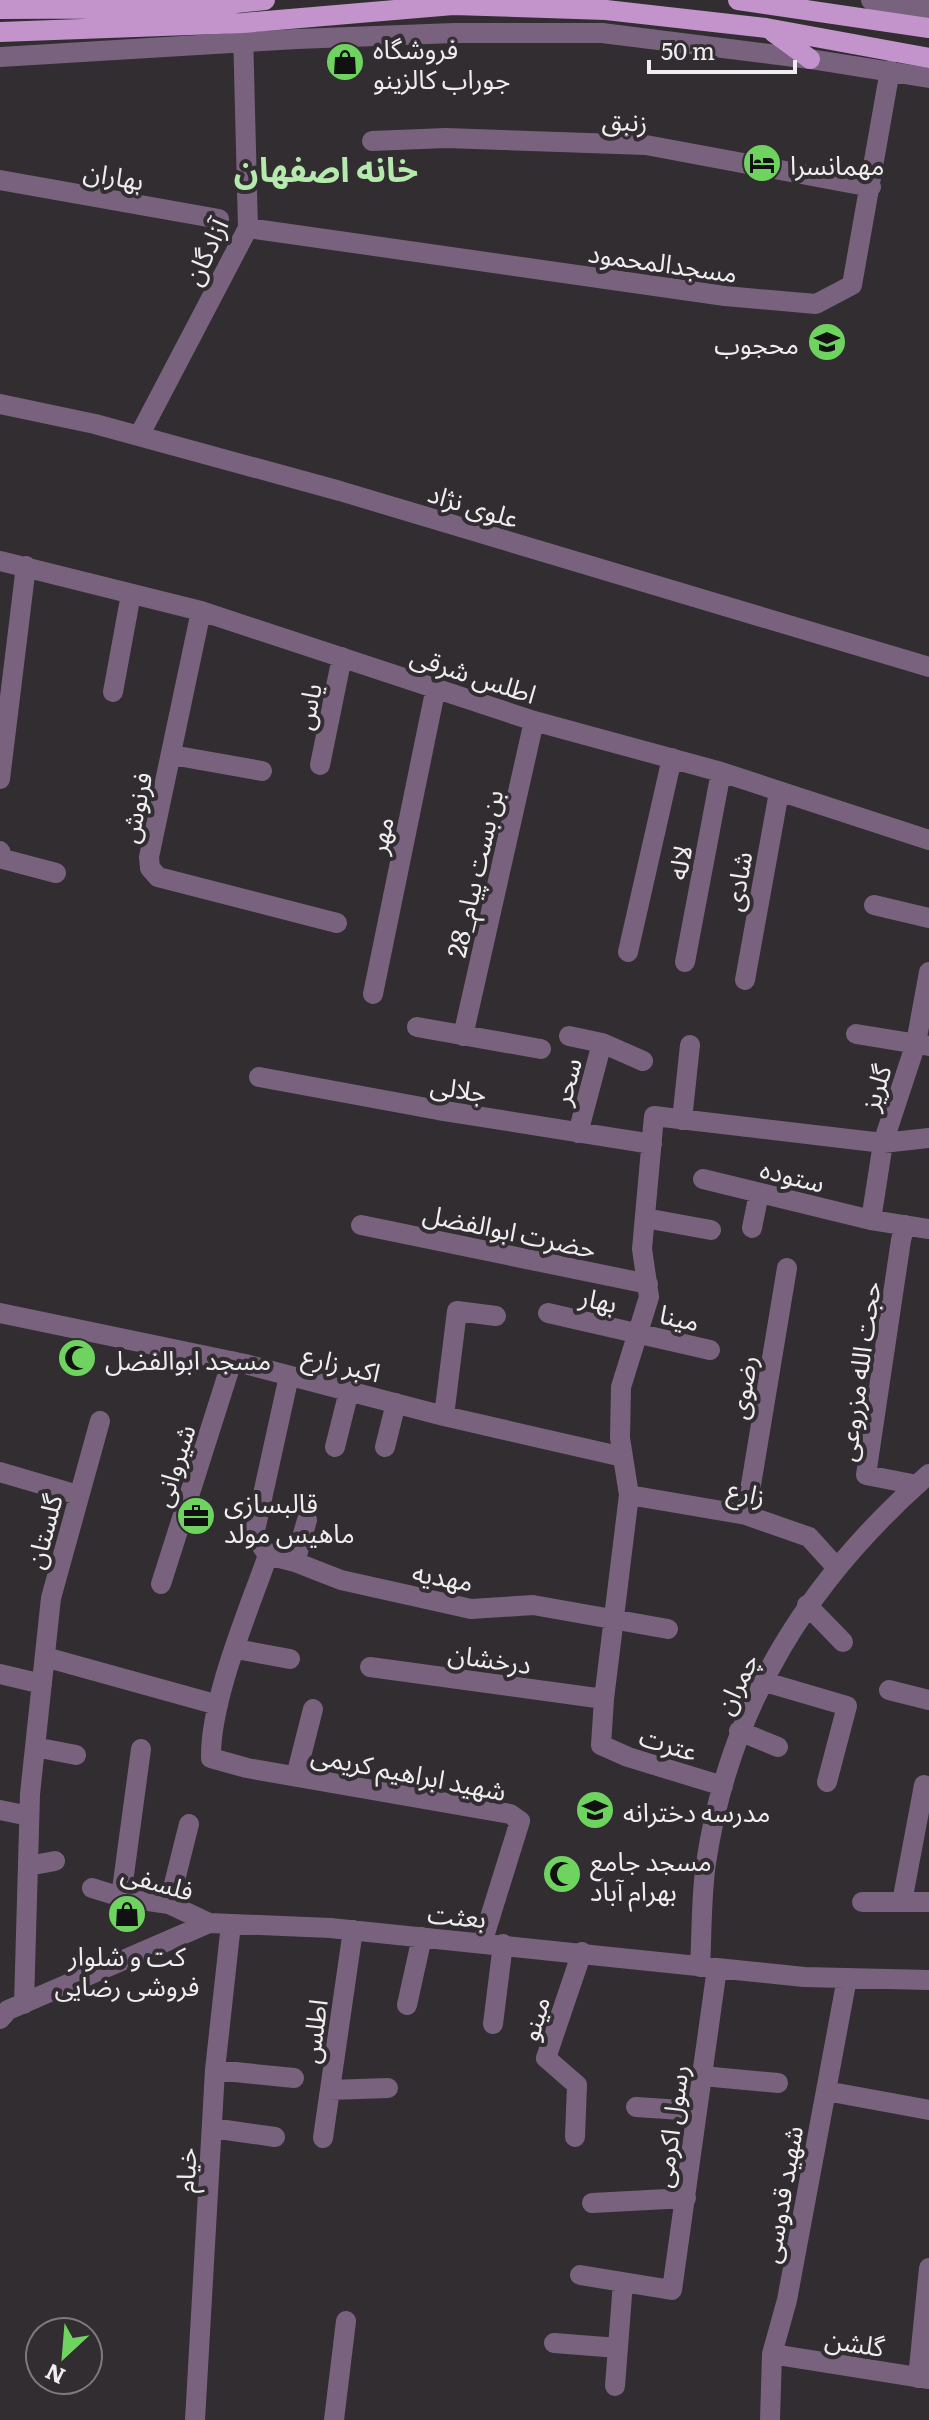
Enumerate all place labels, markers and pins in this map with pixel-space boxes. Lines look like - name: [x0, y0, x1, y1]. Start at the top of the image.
- place label: فروشگاه جوراب کالزینو: [373, 28, 510, 97]
- shop icon: فروشگاه جوراب کالزینو: [324, 41, 366, 83]
- hotel icon: مهمانسرا: [741, 142, 783, 184]
- place label: مهمانسرا: [790, 144, 884, 183]
- school or university icon: محجوب: [806, 321, 848, 363]
- place label: محجوب: [714, 323, 799, 362]
- mosque icon: مسجد ابوالفضل: [56, 1337, 98, 1379]
- place label: مسجد ابوالفضل: [105, 1339, 271, 1378]
- place label: قالبسازی ماهیس مولد: [224, 1482, 355, 1551]
- office icon: قالبسازی ماهیس مولد: [175, 1495, 217, 1537]
- school or university icon: مدرسه دخترانه: [574, 1789, 616, 1831]
- place label: مدرسه دخترانه: [623, 1791, 770, 1830]
- place label: مسجد جامع بهرام آباد: [590, 1840, 712, 1912]
- mosque icon: مسجد جامع بهرام آباد: [541, 1853, 583, 1895]
- shop icon: کت و شلوار فروشی رضایی: [106, 1893, 148, 1935]
- place label: کت و شلوار فروشی رضایی: [55, 1935, 199, 2004]

